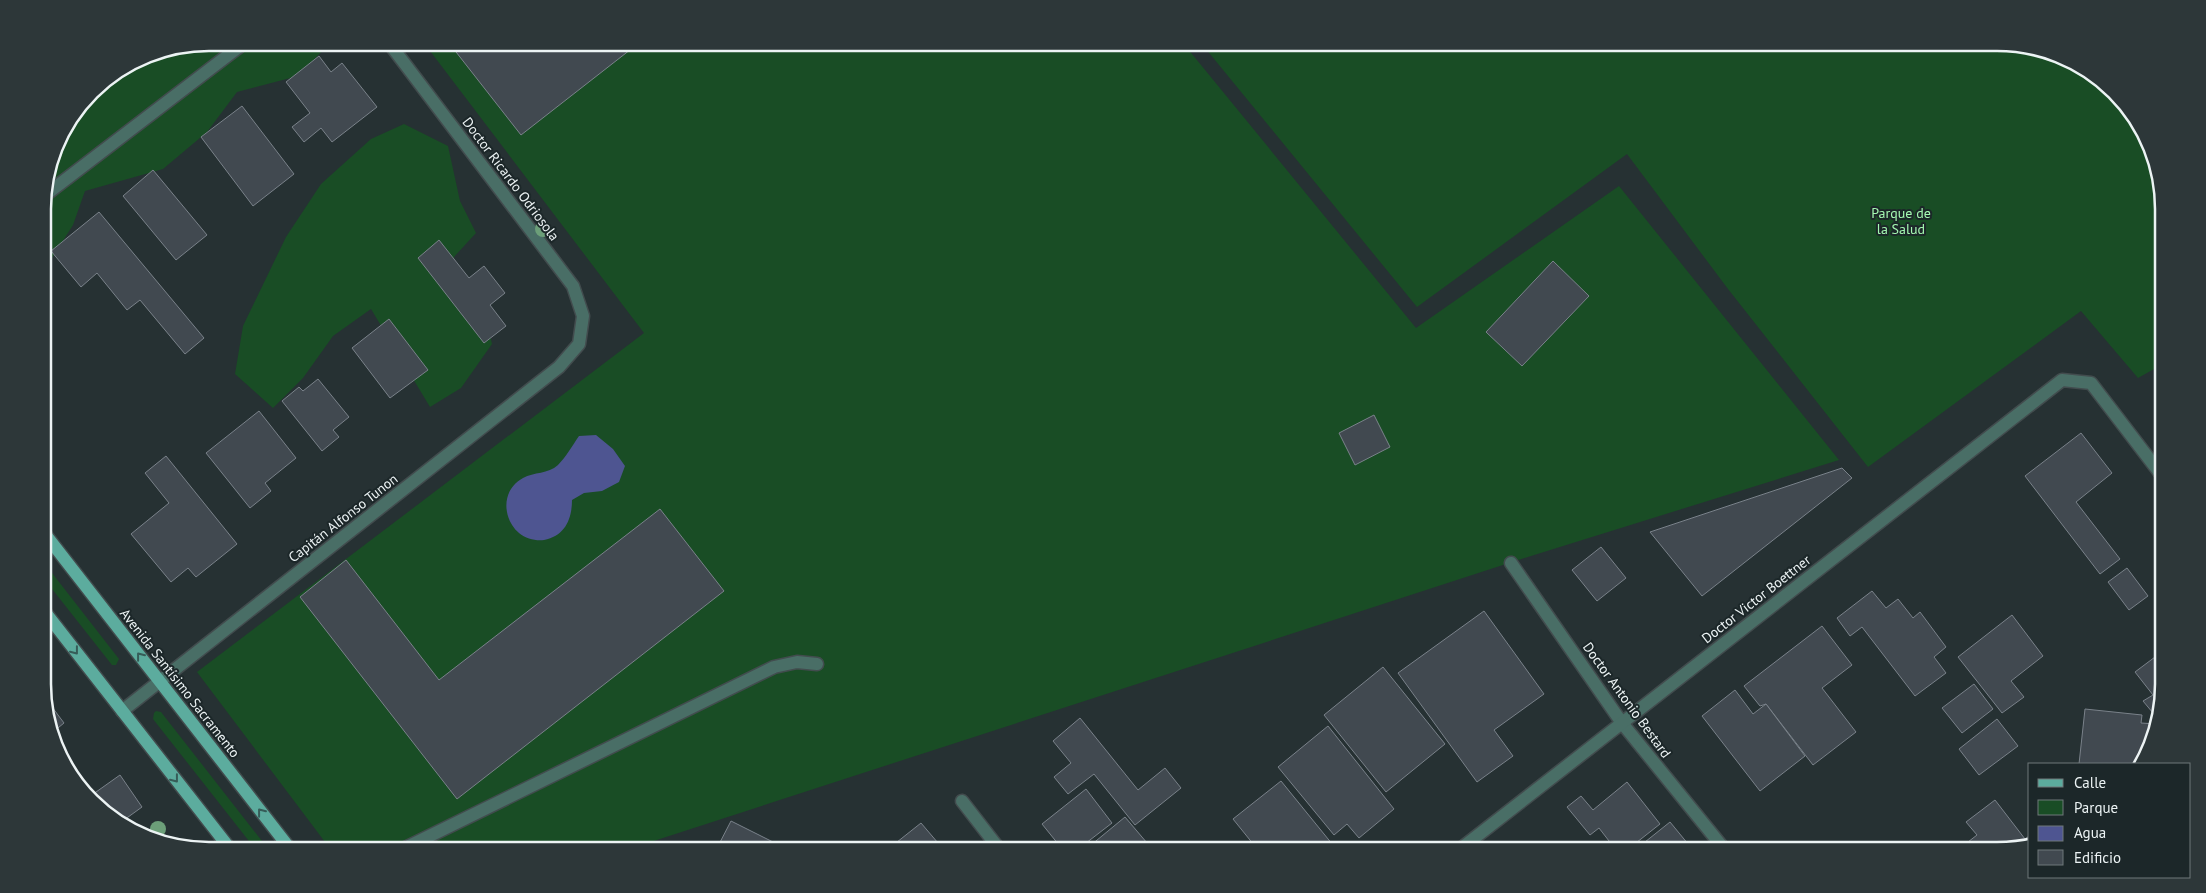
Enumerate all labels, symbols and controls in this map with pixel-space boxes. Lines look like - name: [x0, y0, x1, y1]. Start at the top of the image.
- street label: Doctor Ricardo Odriosola: [459, 114, 563, 244]
- park label: Parque de la Salud: [1871, 204, 1931, 238]
- street label: Capitán Alfonso Tunon: [285, 470, 401, 566]
- street label: Doctor Victor Boettner: [1698, 551, 1814, 647]
- street label: Avenida Santísimo Sacramento: [116, 605, 244, 761]
- street label: Doctor Antonio Bestard: [1579, 639, 1675, 761]
- one-way arrow: [69, 645, 78, 654]
- one-way arrow: [138, 653, 146, 662]
- legend: [2028, 763, 2191, 878]
- one-way arrow: [169, 773, 178, 783]
- text: Calle: [2074, 773, 2106, 792]
- text: Parque: [2074, 798, 2118, 817]
- one-way arrow: [259, 809, 267, 818]
- text: Agua: [2074, 823, 2106, 842]
- text: Edificio: [2074, 848, 2121, 867]

